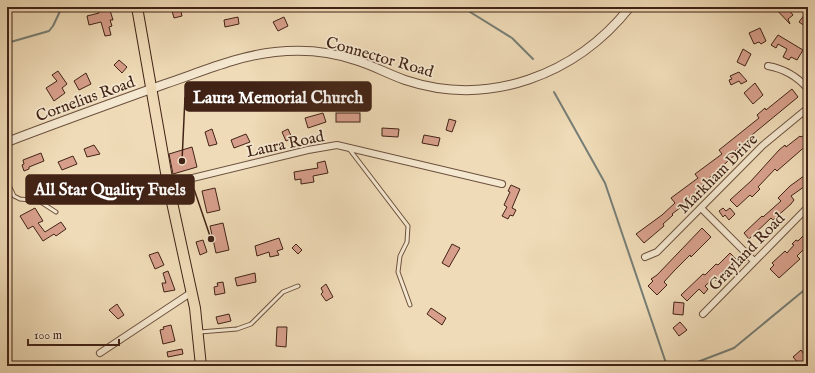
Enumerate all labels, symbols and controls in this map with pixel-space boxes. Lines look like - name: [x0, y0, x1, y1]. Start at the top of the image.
- street label: Connector Road: [323, 33, 436, 83]
- street label: Cornelius Road: [33, 73, 138, 127]
- callout: Laura Memorial Church: [185, 82, 371, 111]
- text: Laura Memorial Church: [193, 88, 364, 109]
- street label: Laura Road: [245, 127, 327, 163]
- street label: Markham Drive: [674, 130, 763, 219]
- callout: All Star Quality Fuels: [26, 175, 194, 204]
- text: All Star Quality Fuels: [33, 180, 186, 201]
- street label: Grayland Road: [705, 209, 790, 296]
- scale bar: [28, 321, 119, 347]
- text: 100 m: [34, 328, 62, 343]

